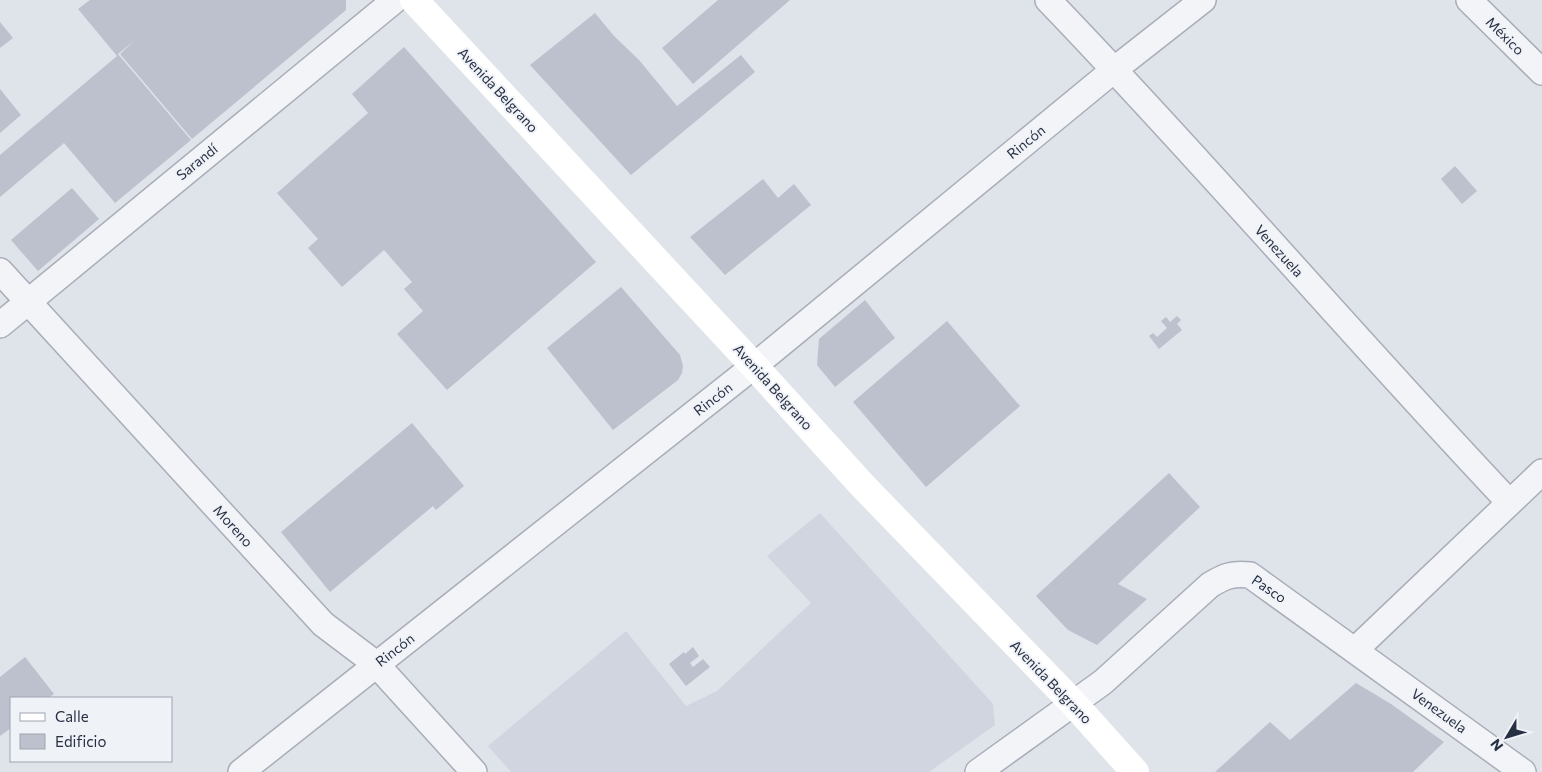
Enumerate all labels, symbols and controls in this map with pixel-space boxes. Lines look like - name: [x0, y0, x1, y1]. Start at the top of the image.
- street label: México: [1483, 13, 1528, 58]
- street label: Avenida Belgrano: [455, 44, 542, 136]
- street label: Rincón: [1003, 121, 1048, 162]
- street label: Sarandí: [173, 140, 221, 183]
- street label: Venezuela: [1251, 221, 1307, 280]
- street label: Avenida Belgrano: [730, 340, 816, 433]
- street label: Rincón: [690, 378, 735, 419]
- street label: Moreno: [210, 501, 257, 550]
- street label: Pasco: [1249, 571, 1290, 606]
- street label: Rincón: [372, 629, 417, 670]
- street label: Avenida Belgrano: [1007, 636, 1096, 727]
- street label: Venezuela: [1408, 685, 1470, 736]
- legend: [10, 697, 172, 762]
- text: Calle: [55, 707, 89, 725]
- north arrow: [1482, 712, 1532, 762]
- text: Edificio: [55, 732, 106, 750]
- text: N: [1486, 736, 1506, 755]

